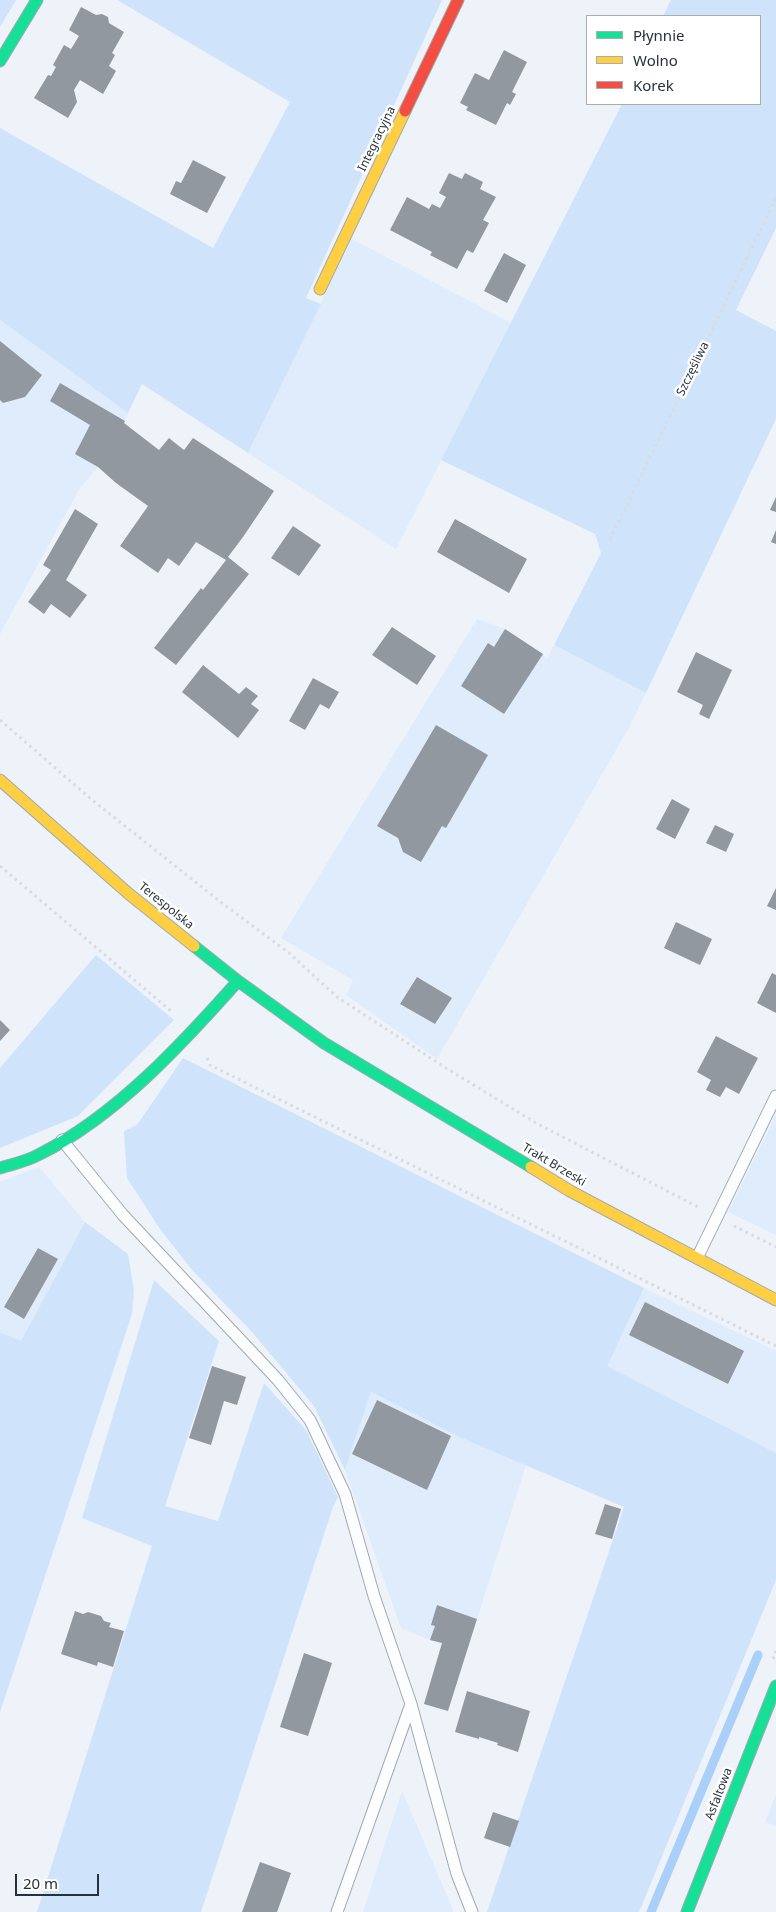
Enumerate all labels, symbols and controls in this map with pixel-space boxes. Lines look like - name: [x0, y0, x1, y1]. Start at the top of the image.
- legend: [586, 15, 761, 105]
- text: Płynnie: [633, 25, 684, 45]
- text: Wolno: [633, 50, 678, 70]
- text: Korek: [633, 75, 674, 95]
- street label: Integracyjna: [355, 104, 399, 174]
- street label: Szczęśliwa: [674, 340, 712, 398]
- street label: Terespolska: [136, 879, 196, 933]
- street label: Trakt Brzeski: [520, 1140, 588, 1190]
- street label: Asfaltowa: [702, 1766, 736, 1822]
- scale bar: [18, 1864, 101, 1896]
- text: 20 m: [23, 1873, 58, 1893]

